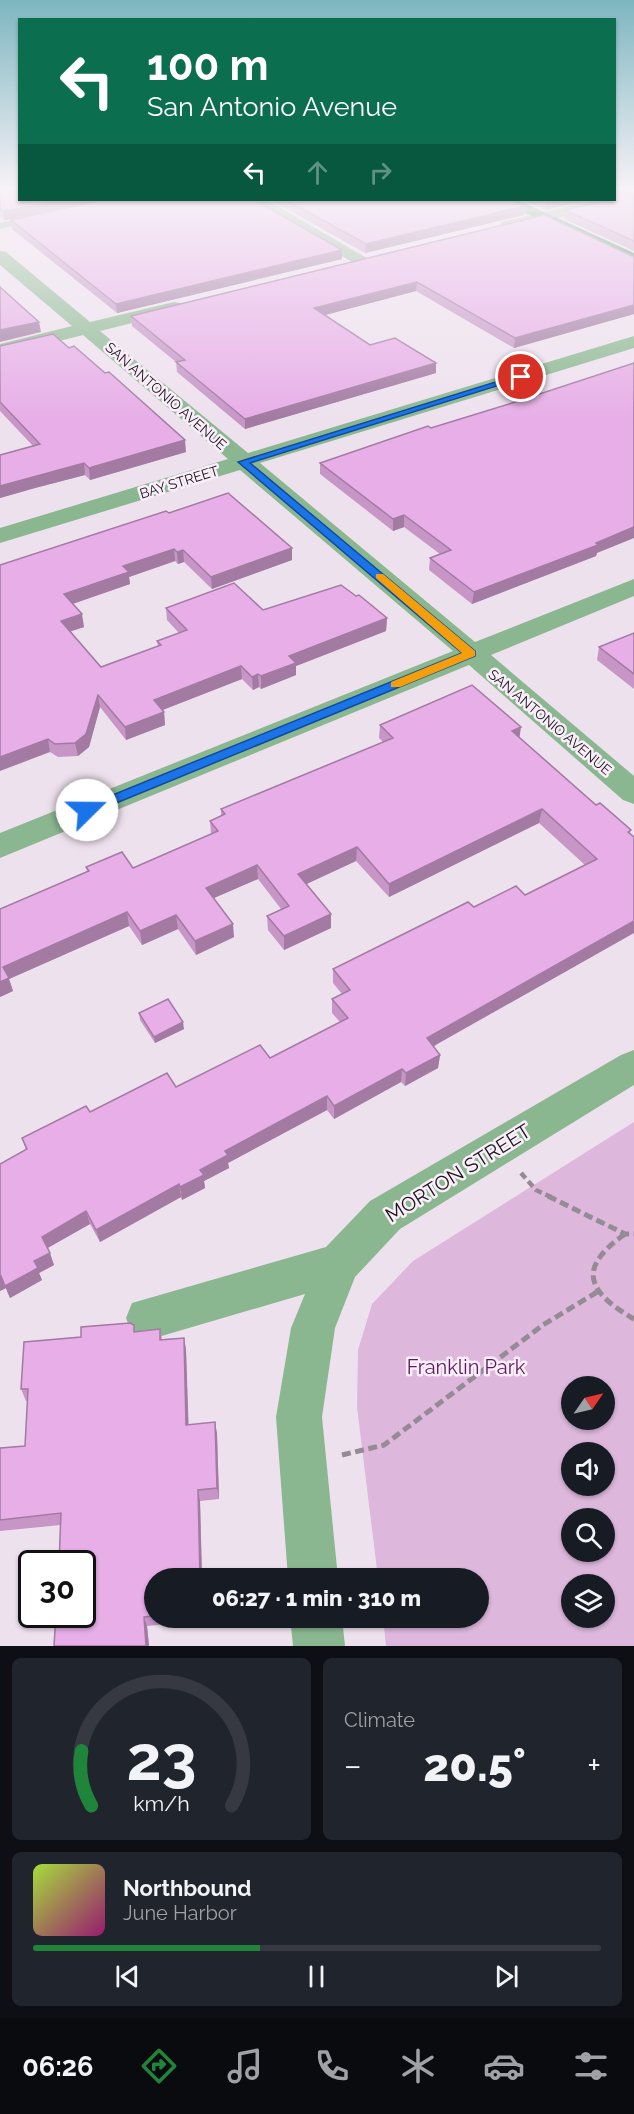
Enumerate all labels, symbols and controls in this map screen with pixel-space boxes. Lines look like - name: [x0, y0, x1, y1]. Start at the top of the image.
- text: 100 m: [147, 41, 269, 90]
- icon: left: [48, 42, 126, 120]
- text: San Antonio Avenue: [147, 91, 397, 122]
- icon: left: [238, 156, 271, 189]
- icon: ahead: [301, 156, 334, 189]
- icon: right: [364, 156, 397, 189]
- street label: SAN ANTONIO AVENUE: [102, 339, 230, 453]
- pin: [495, 351, 546, 402]
- icon: arrive: [504, 360, 537, 393]
- street label: BAY STREET: [138, 462, 221, 502]
- street label: SAN ANTONIO AVENUE: [485, 666, 615, 778]
- position arrow: [55, 778, 119, 842]
- street label: MORTON STREET: [381, 1119, 535, 1227]
- park label: Franklin Park: [407, 1355, 526, 1379]
- north arrow: [561, 1376, 615, 1430]
- map controls: [561, 1376, 615, 1628]
- button: sound: [561, 1442, 615, 1496]
- button: search: [561, 1508, 615, 1562]
- speed limit sign: 30: [18, 1550, 96, 1628]
- button: layers: [561, 1574, 615, 1628]
- text: 06:27 · 1 min · 310 m: [212, 1585, 421, 1611]
- text: Climate: [344, 1708, 415, 1732]
- text: 23: [126, 1721, 197, 1795]
- text: 20.5°: [423, 1739, 526, 1792]
- text: −: [344, 1746, 362, 1785]
- text: +: [587, 1746, 601, 1785]
- text: km/h: [133, 1791, 190, 1816]
- text: Northbound: [123, 1875, 252, 1901]
- text: June Harbor: [123, 1901, 237, 1925]
- icon: previous: [111, 1960, 144, 1993]
- icon: pause: [300, 1960, 333, 1993]
- icon: next: [490, 1960, 523, 1993]
- icon: directions: [138, 2045, 180, 2087]
- icon: music: [224, 2045, 266, 2087]
- icon: phone: [311, 2045, 353, 2087]
- icon: climate: [397, 2045, 439, 2087]
- icon: car: [483, 2045, 525, 2087]
- icon: filters: [570, 2045, 612, 2087]
- text: 06:26: [22, 2051, 93, 2082]

